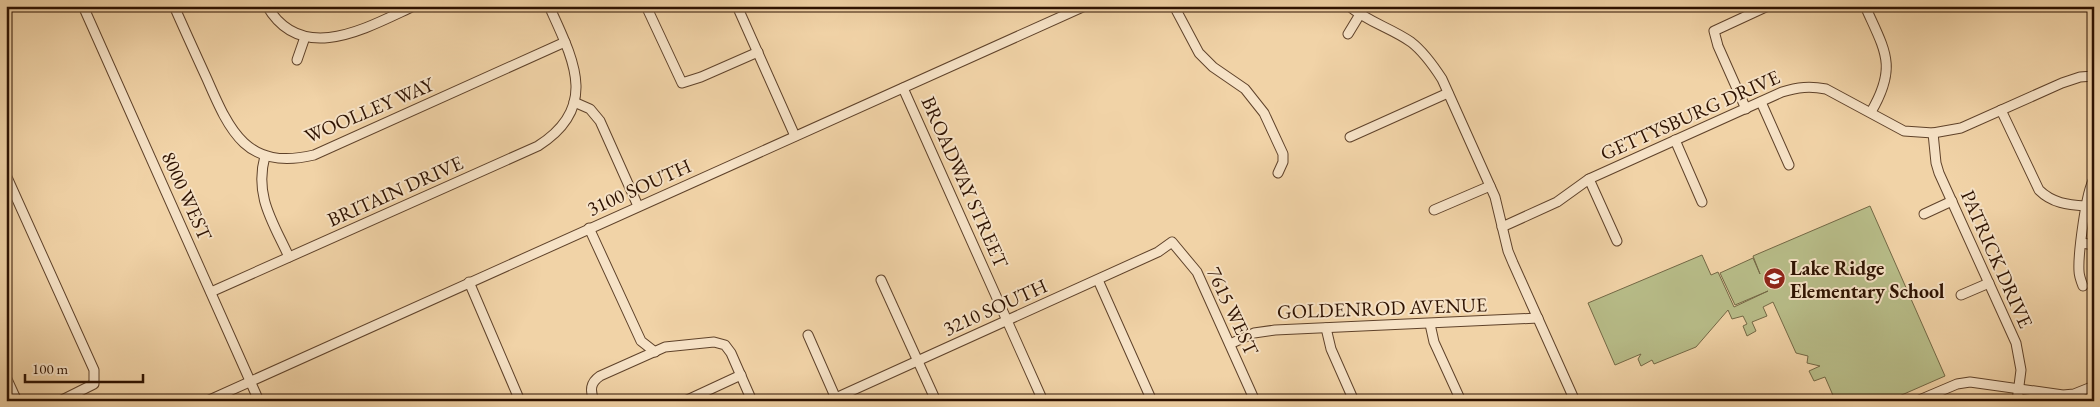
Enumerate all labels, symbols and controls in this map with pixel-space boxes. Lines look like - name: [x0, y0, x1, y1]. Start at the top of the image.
- street label: GETTYSBURG DRIVE: [1596, 64, 1784, 166]
- street label: WOOLLEY WAY: [300, 71, 439, 149]
- street label: BROADWAY STREET: [915, 92, 1015, 273]
- street label: 8000 WEST: [156, 147, 218, 245]
- street label: BRITAIN DRIVE: [323, 149, 467, 233]
- street label: 3100 SOUTH: [583, 152, 695, 222]
- street label: PATRICK DRIVE: [1955, 186, 2039, 332]
- place label: Lake Ridge Elementary School: [1790, 255, 1945, 304]
- street label: 7615 WEST: [1201, 263, 1265, 360]
- school or university icon: Lake Ridge Elementary School: [1762, 267, 1786, 291]
- street label: 3210 SOUTH: [939, 272, 1051, 342]
- street label: GOLDENROD AVENUE: [1277, 291, 1487, 325]
- scale bar: [25, 352, 142, 384]
- text: 100 m: [32, 359, 69, 378]

